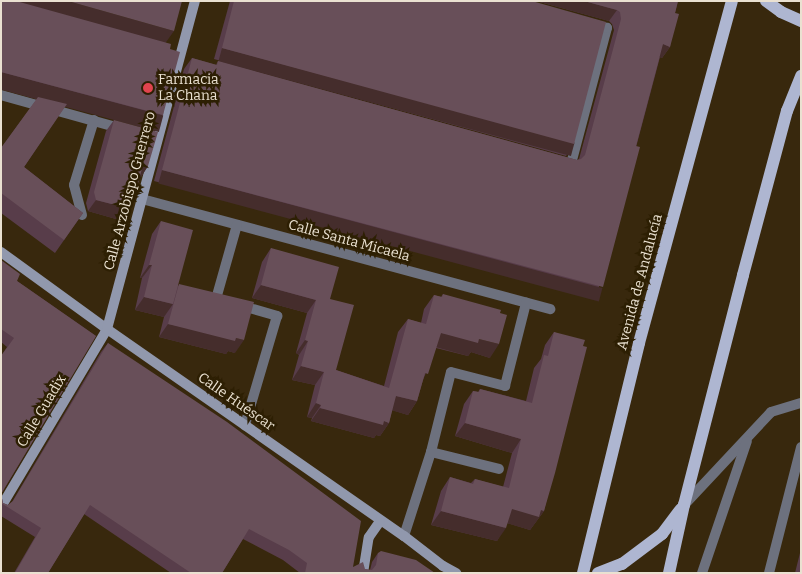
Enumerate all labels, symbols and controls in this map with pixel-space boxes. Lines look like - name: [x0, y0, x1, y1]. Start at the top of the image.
- place label: Farmacia La Chana: [158, 72, 219, 104]
- marker: Farmacia La Chana: [142, 82, 154, 94]
- street label: Calle Arzobispo Guerrero: [101, 110, 159, 272]
- street label: Avenida de Andalucía: [614, 212, 666, 352]
- street label: Calle Santa Micaela: [286, 217, 412, 265]
- street label: Calle Huéscar: [194, 369, 278, 435]
- street label: Calle Guadix: [14, 372, 70, 450]

